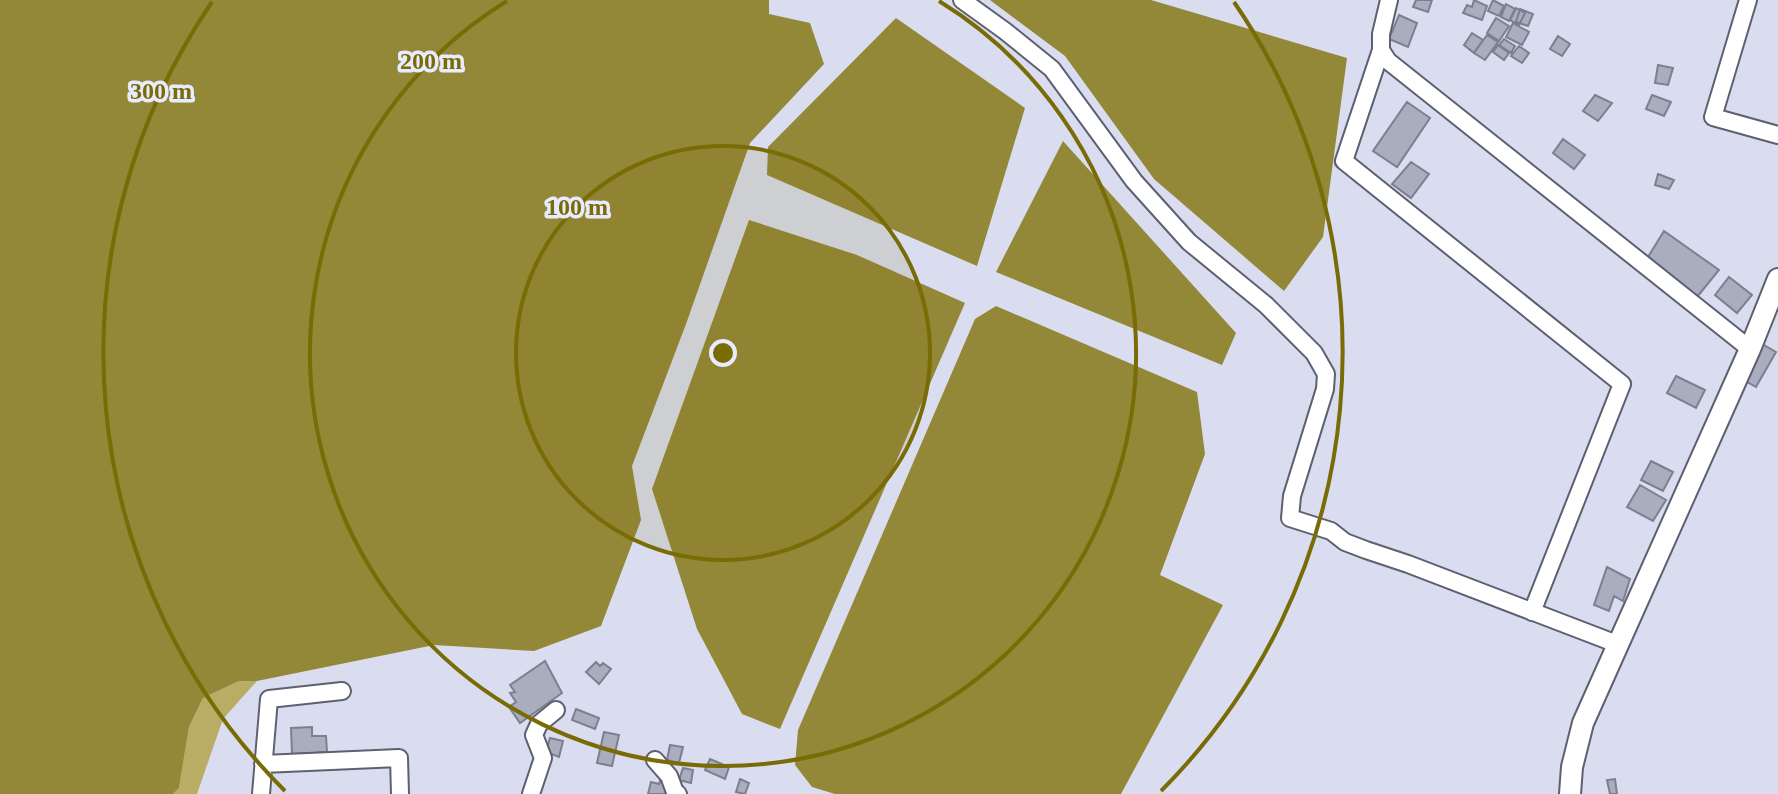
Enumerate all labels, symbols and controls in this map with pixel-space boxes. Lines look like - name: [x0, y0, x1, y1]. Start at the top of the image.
- text: 200 m: [400, 48, 462, 74]
- text: 300 m: [130, 78, 192, 104]
- text: 100 m: [546, 194, 608, 220]
- centre of rings: [709, 339, 737, 367]

